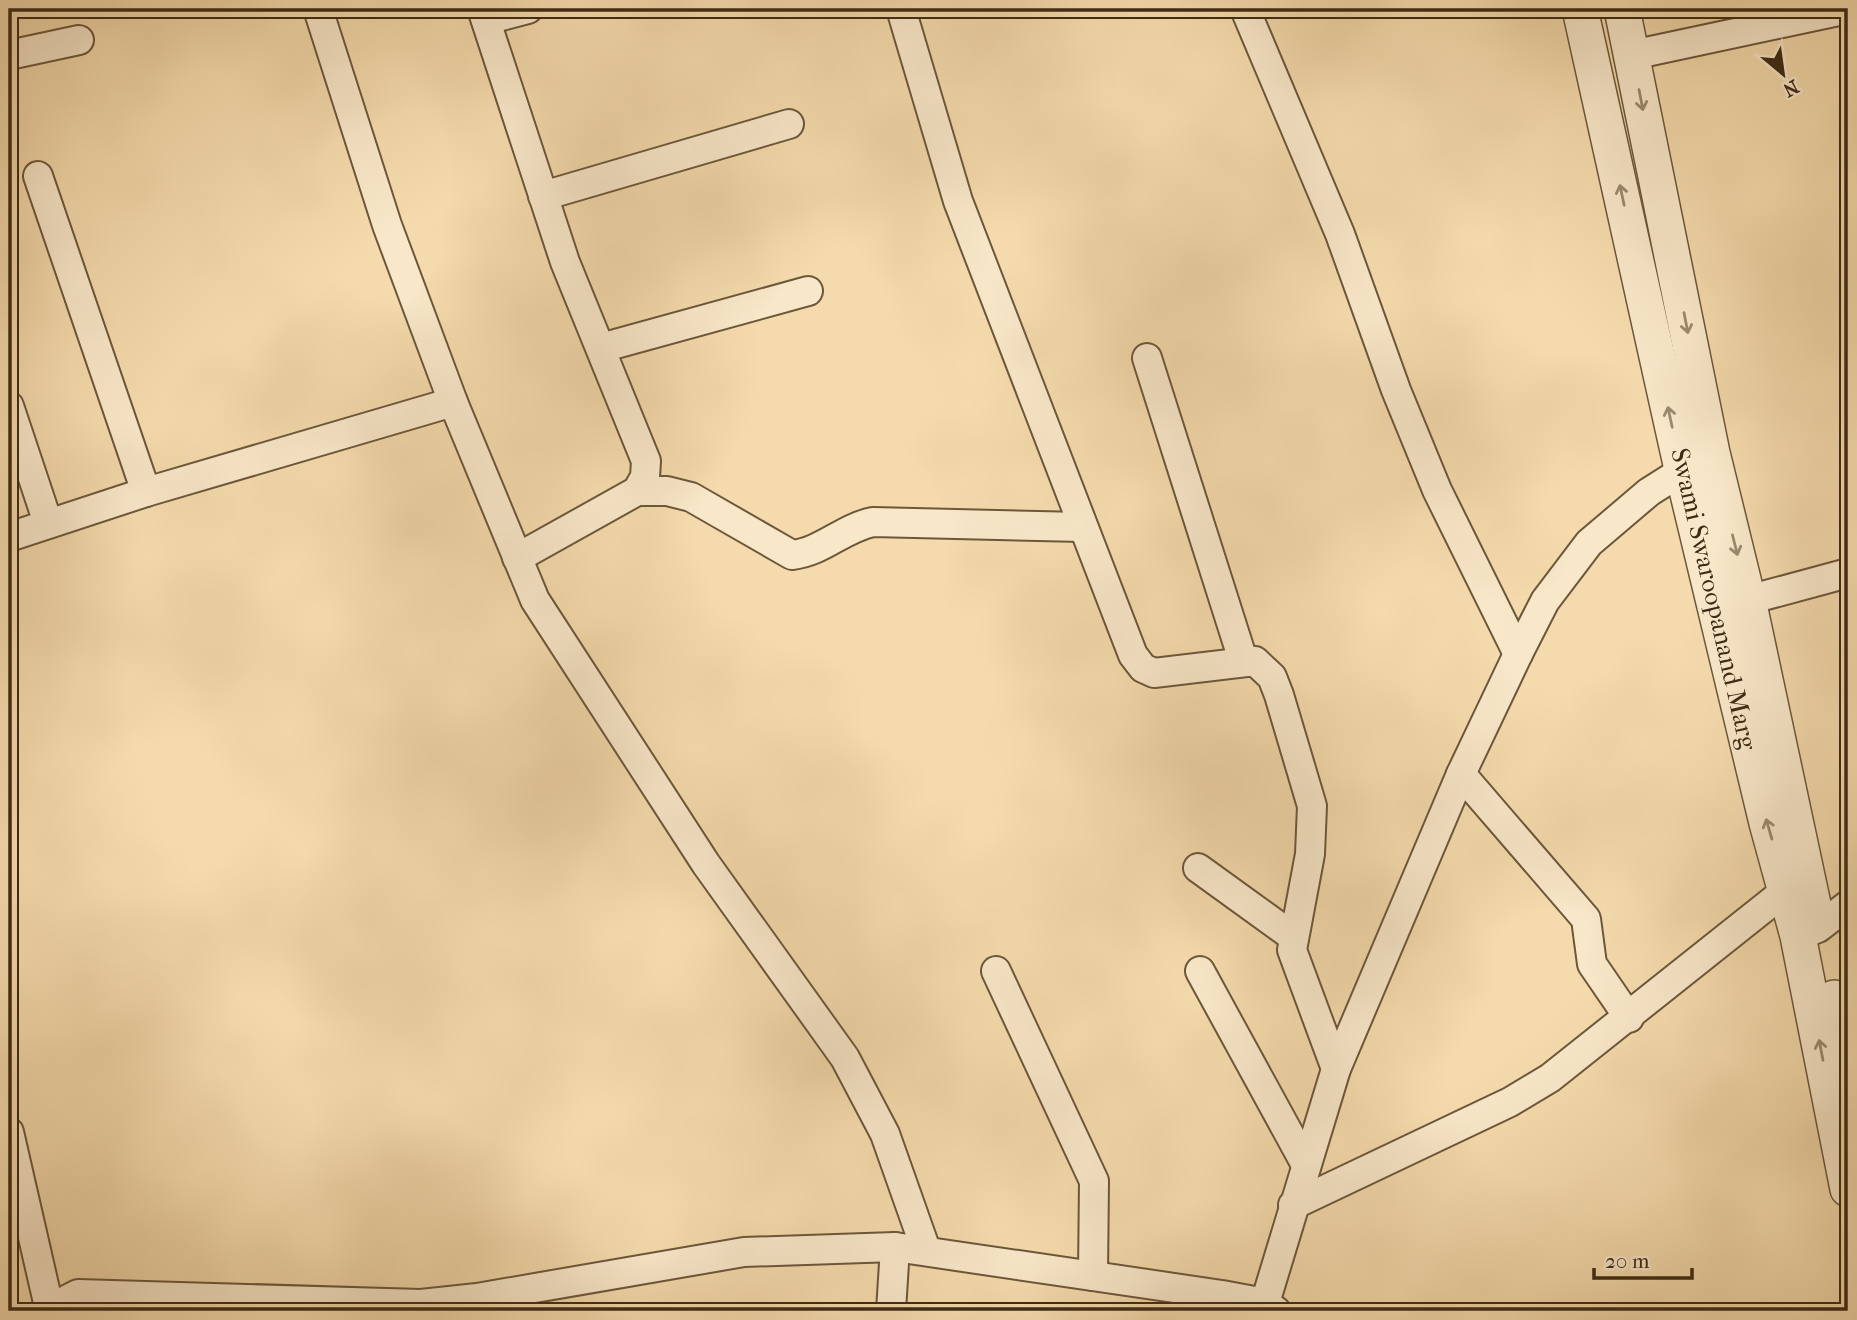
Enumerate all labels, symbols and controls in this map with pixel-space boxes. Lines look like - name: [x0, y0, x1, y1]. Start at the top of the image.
- north arrow: [1748, 38, 1818, 108]
- text: N: [1779, 75, 1802, 101]
- one-way arrow: [1635, 88, 1648, 111]
- one-way arrow: [1615, 184, 1628, 206]
- one-way arrow: [1680, 311, 1693, 334]
- one-way arrow: [1663, 406, 1677, 429]
- street label: Swami Swaroopanand Marg: [1664, 445, 1764, 754]
- one-way arrow: [1729, 533, 1742, 556]
- one-way arrow: [1761, 818, 1774, 840]
- one-way arrow: [1813, 1039, 1827, 1062]
- scale bar: [1594, 1236, 1692, 1280]
- text: 20 m: [1605, 1249, 1650, 1273]

